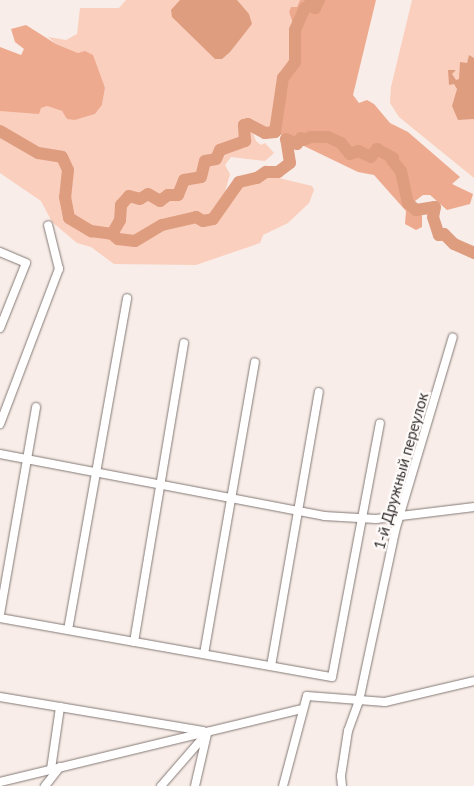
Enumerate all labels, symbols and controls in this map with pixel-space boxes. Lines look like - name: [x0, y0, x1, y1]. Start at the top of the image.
- street label: 1-й Дружный переулок: [370, 390, 432, 552]

